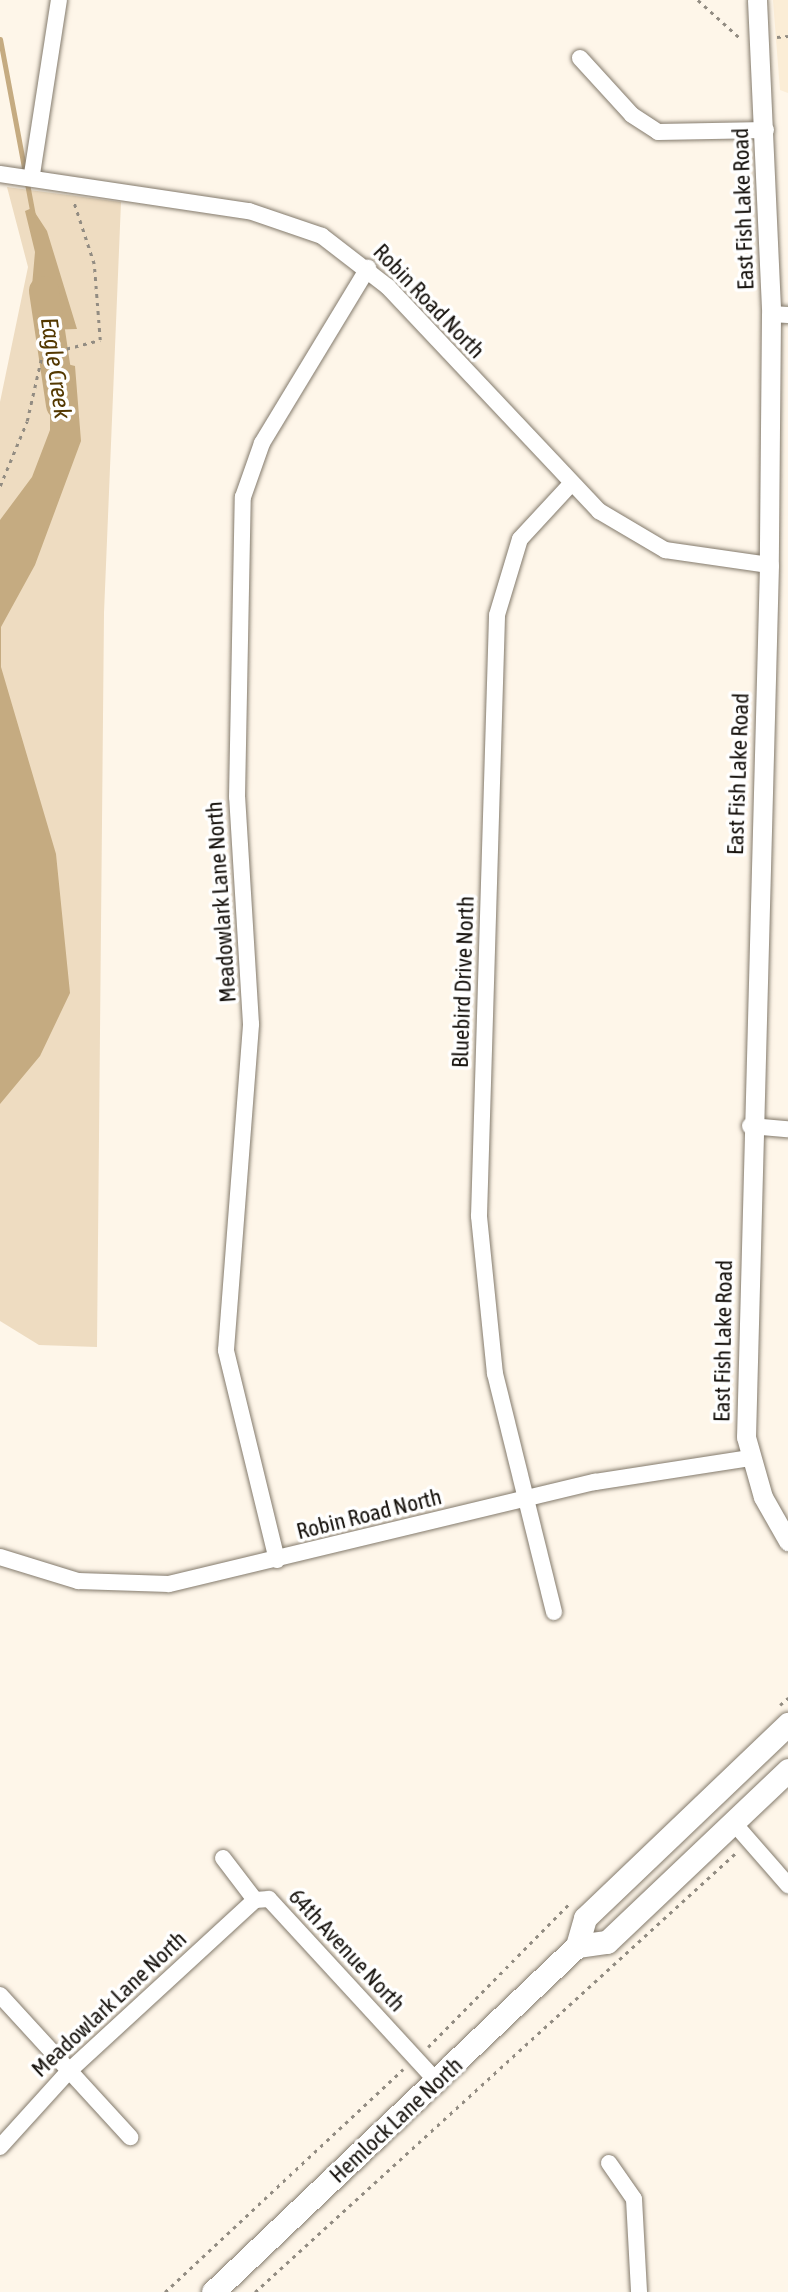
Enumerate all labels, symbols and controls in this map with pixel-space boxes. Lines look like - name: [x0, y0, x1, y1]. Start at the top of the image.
- street label: East Fish Lake Road: [726, 128, 760, 290]
- street label: Robin Road North: [367, 238, 491, 364]
- water label: Eagle Creek: [35, 316, 77, 420]
- street label: East Fish Lake Road: [721, 693, 755, 855]
- street label: Meadowlark Lane North: [200, 800, 242, 1004]
- street label: Bluebird Drive North: [446, 896, 480, 1068]
- street label: East Fish Lake Road: [708, 1260, 738, 1422]
- street label: Robin Road North: [294, 1483, 444, 1545]
- street label: 64th Avenue North: [283, 1883, 411, 2017]
- street label: Meadowlark Lane North: [26, 1925, 192, 2083]
- street label: Hemlock Lane North: [324, 2051, 468, 2189]

